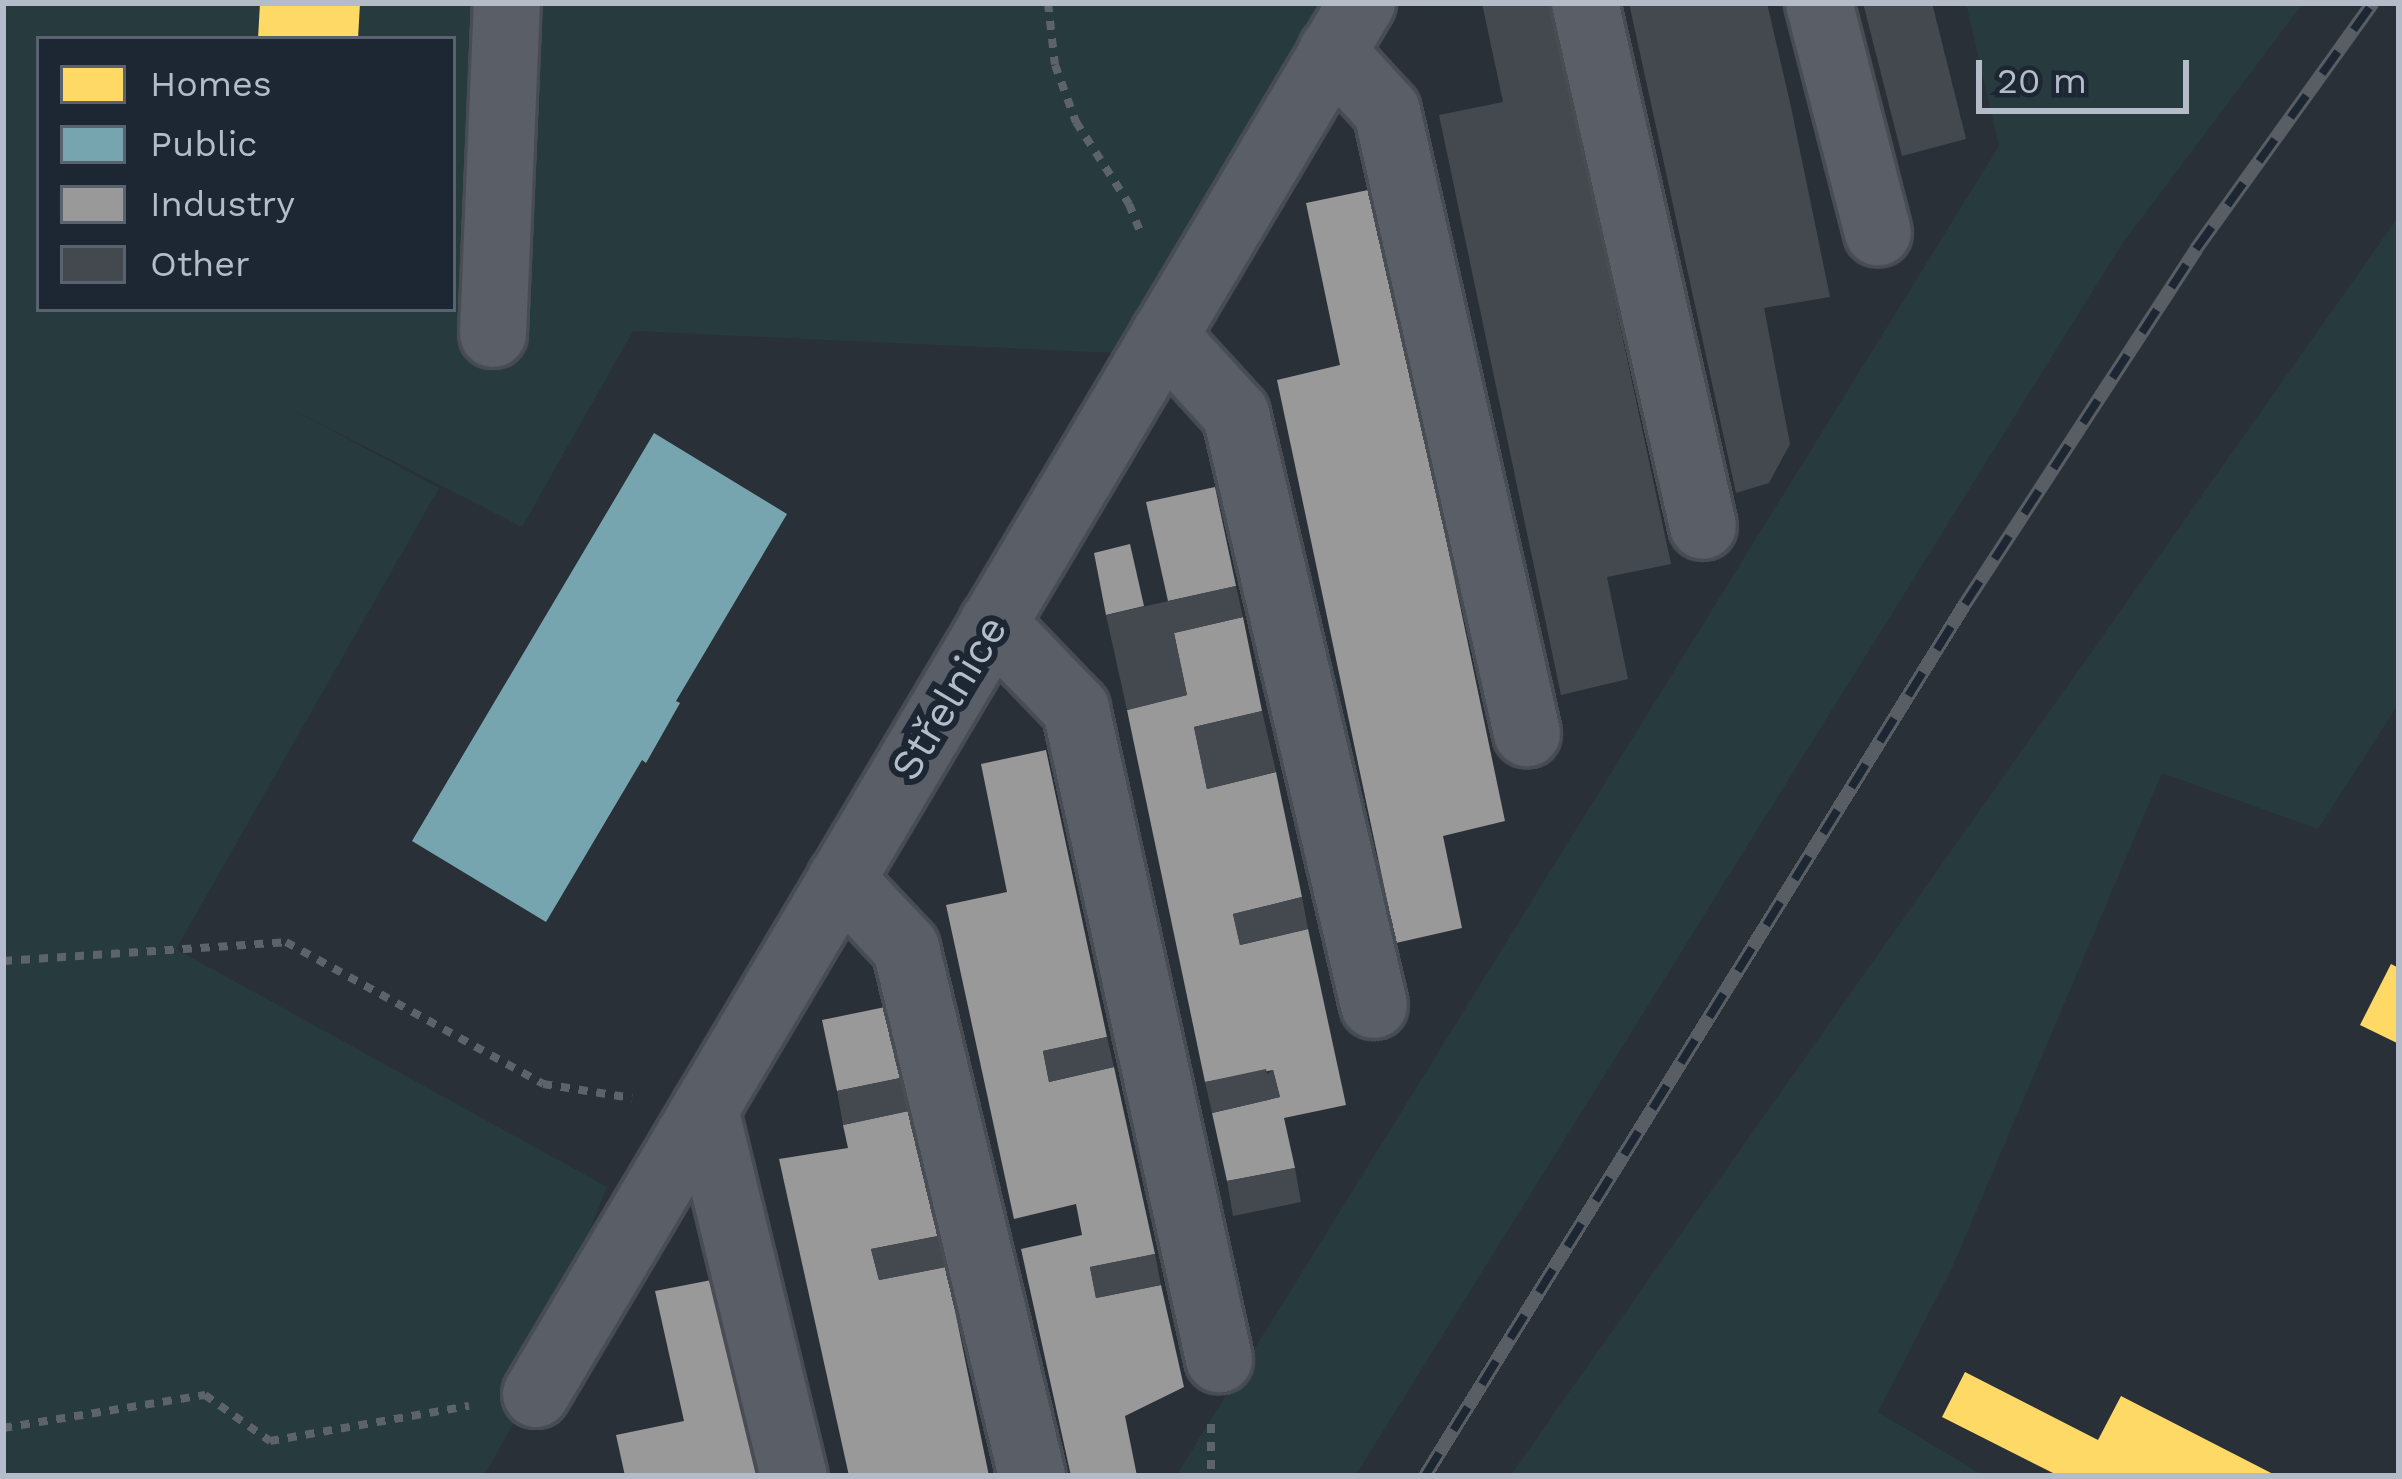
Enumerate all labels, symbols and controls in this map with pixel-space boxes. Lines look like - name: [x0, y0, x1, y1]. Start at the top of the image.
- legend: [36, 36, 456, 312]
- scale bar: [1982, 36, 2195, 110]
- text: 20 m: [1997, 60, 2087, 102]
- text: Homes: [150, 63, 272, 105]
- text: Public: [150, 123, 258, 165]
- text: Industry: [150, 183, 295, 225]
- text: Other: [150, 243, 250, 285]
- street label: Střelnice: [880, 607, 1018, 789]

